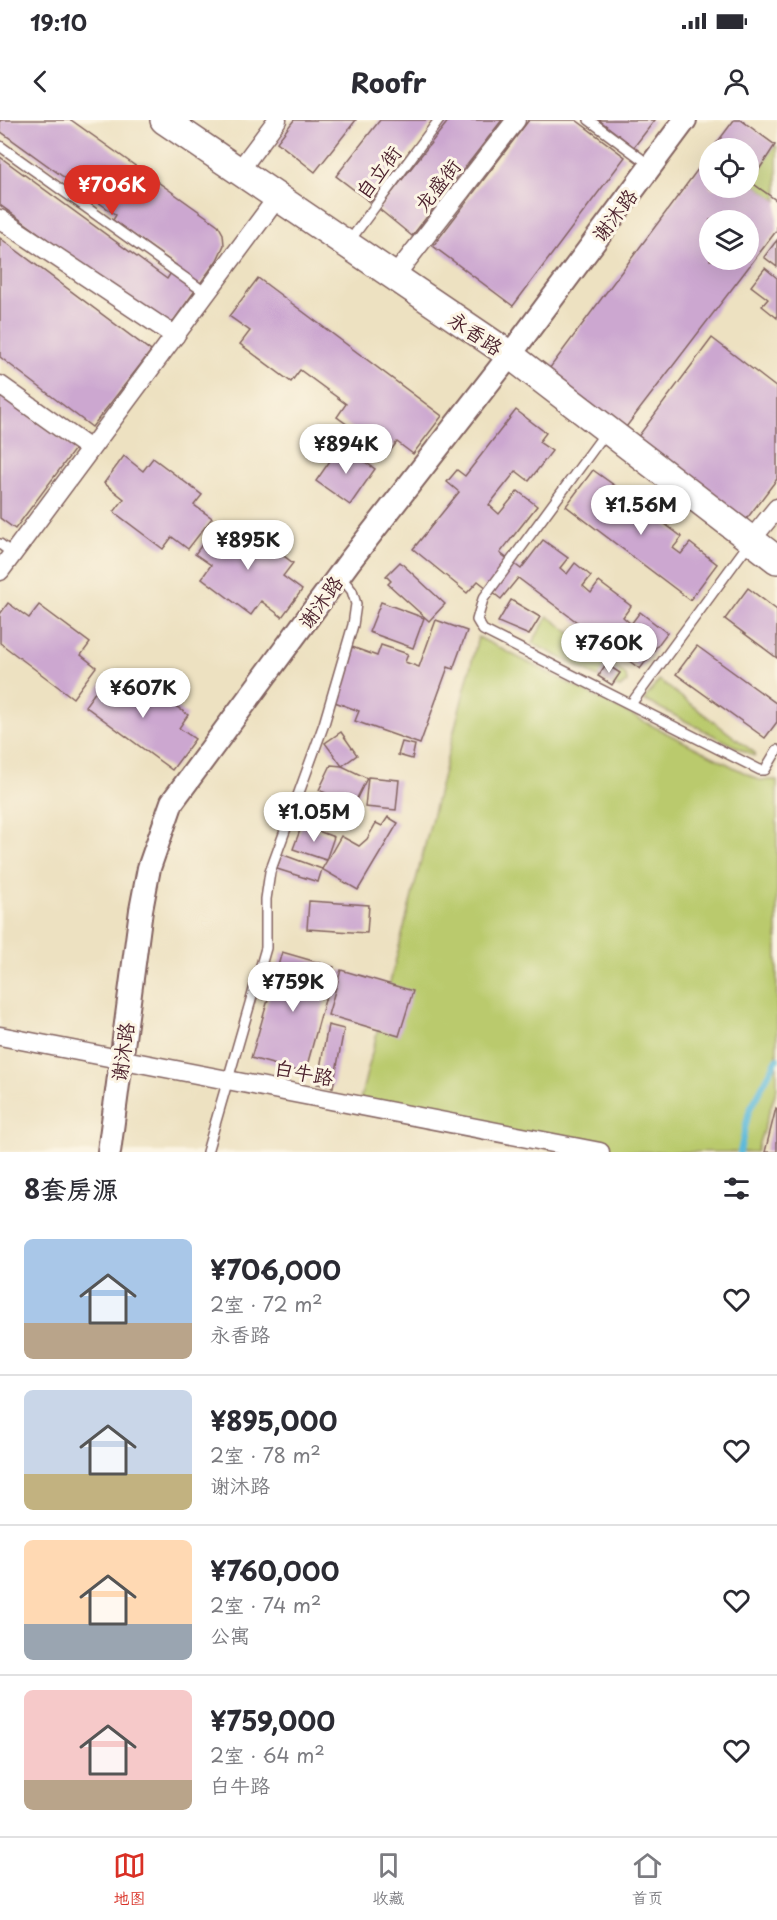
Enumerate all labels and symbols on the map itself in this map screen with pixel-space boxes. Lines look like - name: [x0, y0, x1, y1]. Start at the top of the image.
- street label: 自立街: [348, 139, 408, 205]
- street label: 龙盛街: [407, 152, 467, 218]
- pin: ¥706K: [70, 165, 154, 216]
- street label: 谢沐路: [584, 181, 645, 248]
- street label: 永香路: [443, 304, 510, 363]
- pin: ¥894K: [304, 424, 388, 475]
- pin: ¥1.56M: [592, 485, 690, 536]
- pin: ¥895K: [206, 520, 290, 571]
- street label: 谢沐路: [290, 568, 350, 635]
- pin: ¥760K: [567, 623, 651, 674]
- pin: ¥607K: [101, 668, 185, 719]
- pin: ¥1.05M: [265, 792, 363, 843]
- pin: ¥759K: [251, 962, 335, 1013]
- street label: 谢沐路: [103, 1019, 141, 1084]
- street label: 白牛路: [272, 1052, 337, 1093]

